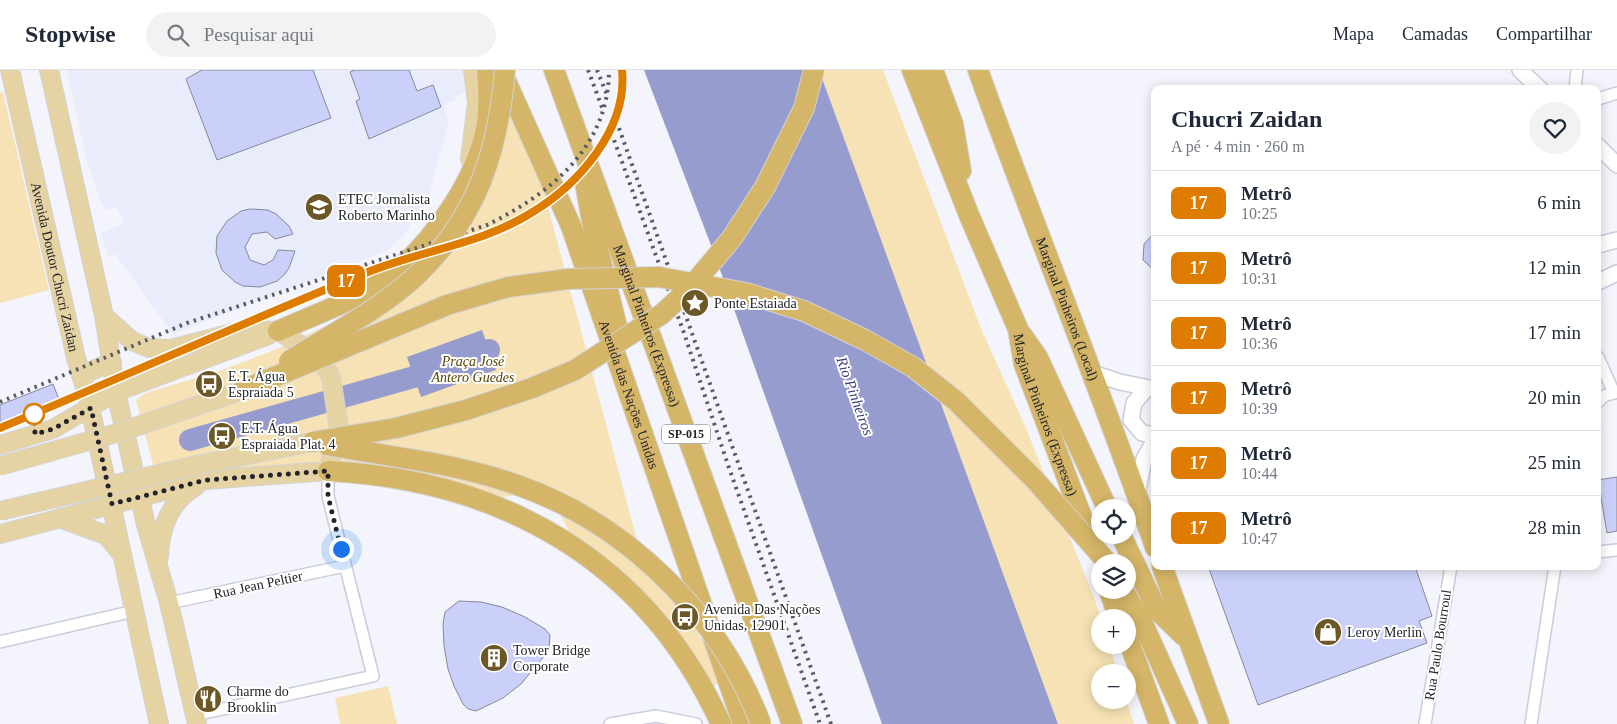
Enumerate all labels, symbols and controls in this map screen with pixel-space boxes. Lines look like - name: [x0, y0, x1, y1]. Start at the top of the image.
- search box: [146, 12, 496, 57]
- text: Stopwise: [25, 21, 116, 47]
- icon: search: [164, 21, 192, 49]
- text: Pesquisar aqui: [204, 24, 314, 45]
- text: Mapa: [1333, 24, 1374, 44]
- text: Camadas: [1402, 24, 1468, 44]
- text: Compartilhar: [1496, 24, 1592, 44]
- button: heart: [1529, 102, 1581, 154]
- text: Chucri Zaidan: [1171, 106, 1322, 132]
- text: A pé · 4 min · 260 m: [1171, 138, 1305, 155]
- street label: Avenida Doutor Chucri Zaidan: [28, 181, 82, 353]
- text: Metrô: [1241, 183, 1292, 204]
- school or university icon: ETEC Jornalista Roberto Marinho: [304, 192, 334, 222]
- place label: ETEC Jornalista Roberto Marinho: [338, 192, 435, 223]
- text: 6 min: [1537, 192, 1581, 213]
- text: 17: [1190, 193, 1208, 213]
- text: 10:25: [1241, 205, 1277, 222]
- street label: Marginal Pinheiros (Local): [1033, 235, 1102, 383]
- street label: Marginal Pinheiros (Expressa): [611, 243, 683, 409]
- text: Metrô: [1241, 248, 1292, 269]
- text: 12 min: [1528, 257, 1581, 278]
- text: 17: [1190, 258, 1208, 278]
- line badge: 17: [324, 265, 368, 297]
- text: 10:31: [1241, 270, 1277, 287]
- text: 17: [337, 271, 355, 291]
- place icon: Ponte Estaiada: [680, 288, 710, 318]
- place label: Ponte Estaiada: [714, 296, 798, 311]
- text: Metrô: [1241, 313, 1292, 334]
- street label: Avenida das Nações Unidas: [596, 318, 662, 471]
- text: 17 min: [1528, 322, 1581, 343]
- text: 17: [1190, 323, 1208, 343]
- street label: Marginal Pinheiros (Expressa): [1011, 332, 1081, 498]
- text: 10:36: [1241, 335, 1277, 352]
- park label: Praça José Antero Guedes: [430, 354, 515, 385]
- water label: Rio Pinheiros: [833, 354, 877, 438]
- place label: E.T. Água Espraiada 5: [228, 368, 294, 400]
- bus stop icon: E.T. Água Espraiada 5: [194, 369, 224, 399]
- text: Metrô: [1241, 378, 1292, 399]
- text: 20 min: [1528, 387, 1581, 408]
- text: 17: [1190, 388, 1208, 408]
- text: 10:39: [1241, 400, 1277, 417]
- unlabelled marker: [23, 403, 45, 425]
- place label: E.T. Água Espraiada Plat. 4: [241, 420, 335, 452]
- bus stop icon: E.T. Água Espraiada Plat. 4: [207, 421, 237, 451]
- road number: SP-015: [662, 424, 710, 444]
- text: Metrô: [1241, 443, 1292, 464]
- text: 25 min: [1528, 452, 1581, 473]
- text: 17: [1190, 453, 1208, 473]
- text: 10:44: [1241, 465, 1277, 482]
- map controls: [1091, 499, 1136, 709]
- button: locate: [1091, 499, 1136, 544]
- text: Metrô: [1241, 508, 1292, 529]
- text: 28 min: [1528, 517, 1581, 538]
- text: 17: [1190, 518, 1208, 538]
- text: 10:47: [1241, 530, 1277, 547]
- your location: [329, 537, 354, 562]
- button: layers: [1091, 554, 1136, 599]
- street label: Rua Jean Peltier: [212, 568, 304, 602]
- street label: Rua Paulo Bourroul: [1422, 588, 1454, 701]
- bus stop icon: Avenida Das Nações Unidas, 12901: [670, 602, 700, 632]
- place label: Avenida Das Nações Unidas, 12901: [704, 602, 820, 633]
- button: +: [1091, 609, 1136, 654]
- shop icon: Leroy Merlin: [1313, 617, 1343, 647]
- place label: Leroy Merlin: [1347, 625, 1422, 640]
- building icon: Tower Bridge Corporate: [479, 643, 509, 673]
- place label: Tower Bridge Corporate: [513, 643, 590, 674]
- button: −: [1091, 664, 1136, 709]
- restaurant icon: Charme do Brooklin: [193, 684, 223, 714]
- place label: Charme do Brooklin: [227, 684, 289, 715]

